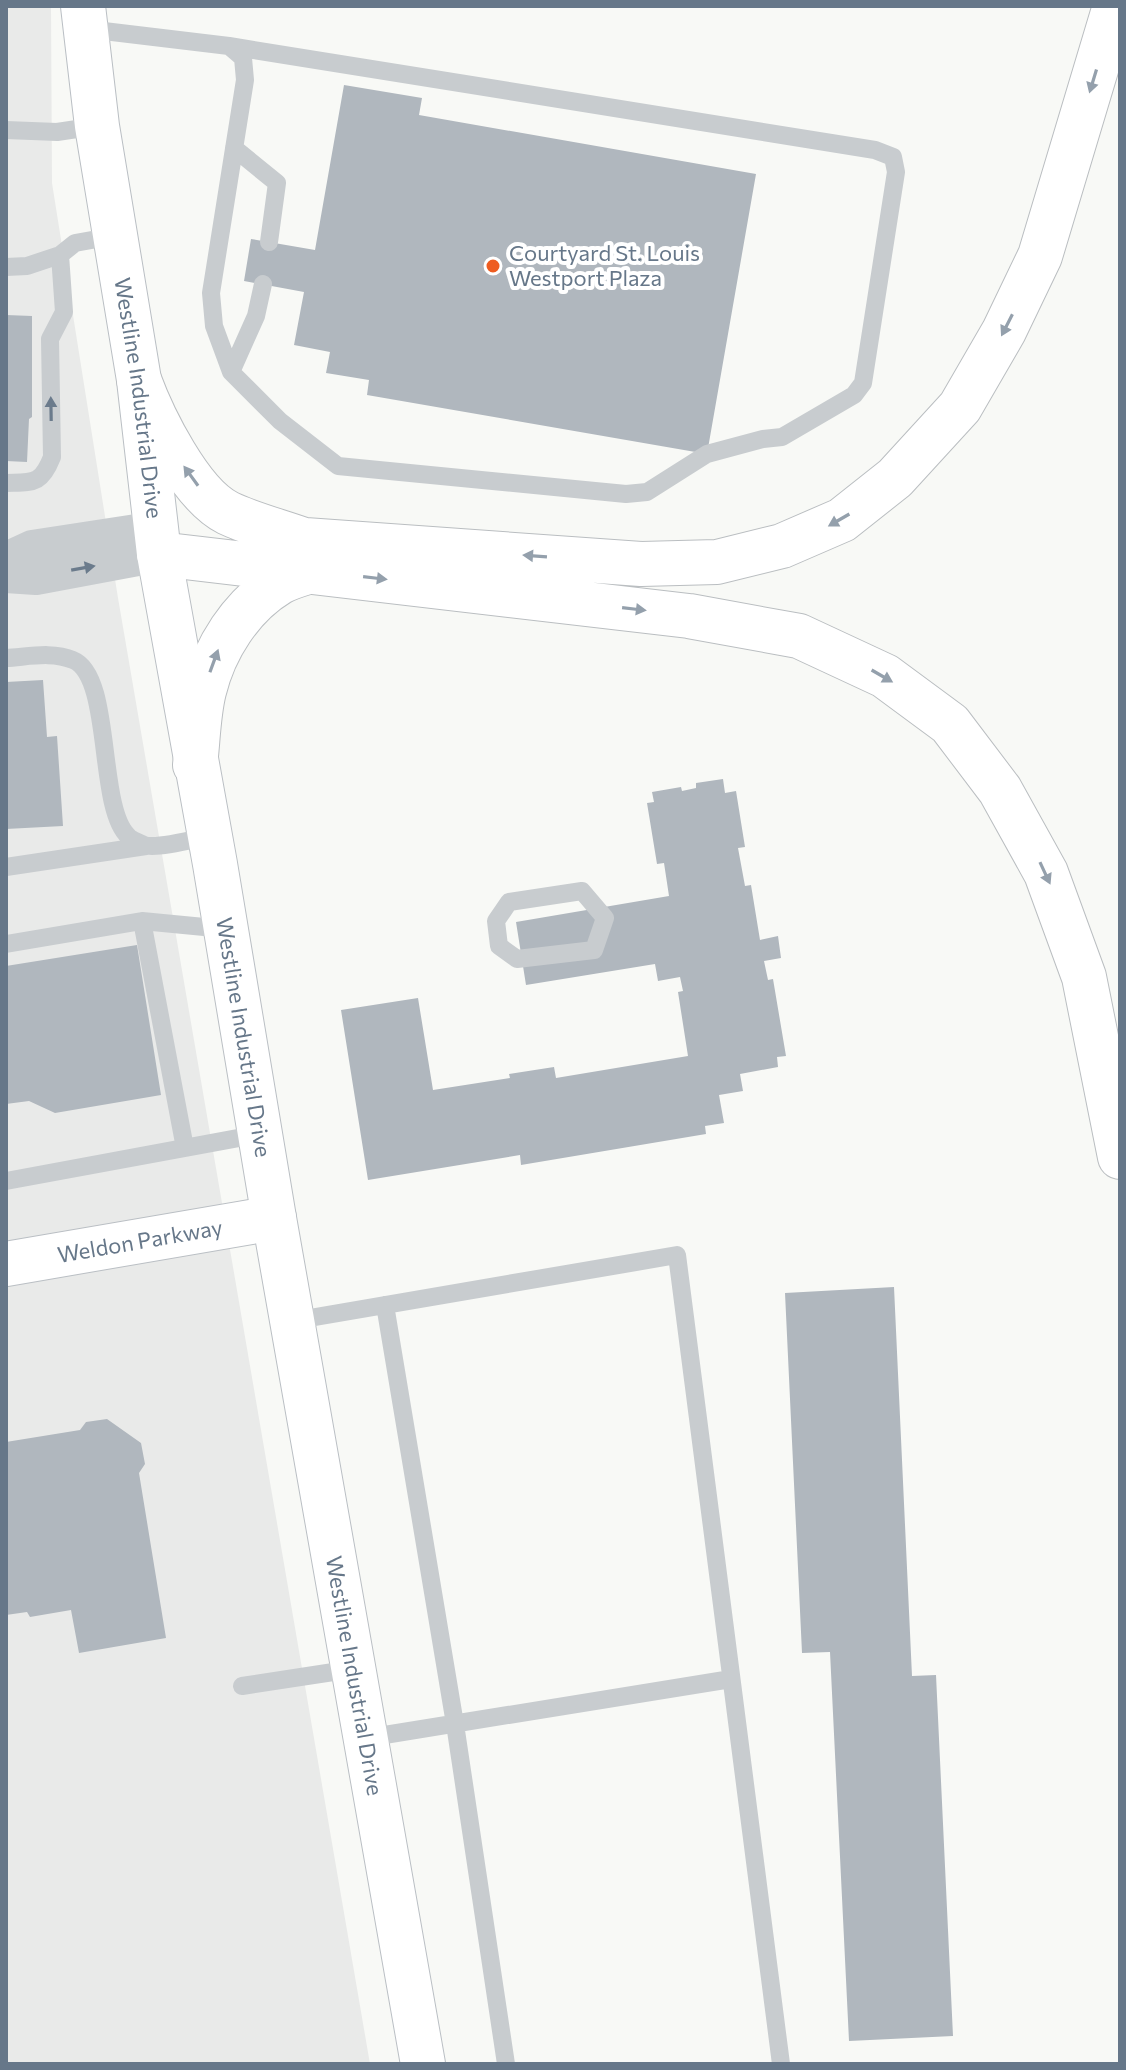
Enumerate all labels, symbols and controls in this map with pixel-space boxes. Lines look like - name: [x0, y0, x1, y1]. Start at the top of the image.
- one-way arrow: [1086, 69, 1098, 93]
- place label: Courtyard St. Louis Westport Plaza: [509, 239, 700, 291]
- marker: Courtyard St. Louis Westport Plaza: [484, 257, 502, 275]
- street label: Westline Industrial Drive: [109, 275, 169, 520]
- one-way arrow: [1000, 314, 1013, 337]
- one-way arrow: [45, 396, 57, 421]
- one-way arrow: [183, 465, 199, 487]
- one-way arrow: [828, 512, 850, 526]
- one-way arrow: [522, 549, 547, 562]
- one-way arrow: [70, 562, 95, 574]
- one-way arrow: [363, 572, 388, 585]
- one-way arrow: [622, 603, 647, 616]
- one-way arrow: [208, 649, 221, 673]
- one-way arrow: [871, 669, 893, 683]
- one-way arrow: [1038, 861, 1052, 884]
- street label: Westline Industrial Drive: [211, 915, 278, 1159]
- street label: Weldon Parkway: [55, 1213, 225, 1268]
- street label: Westline Industrial Drive: [321, 1554, 389, 1798]

